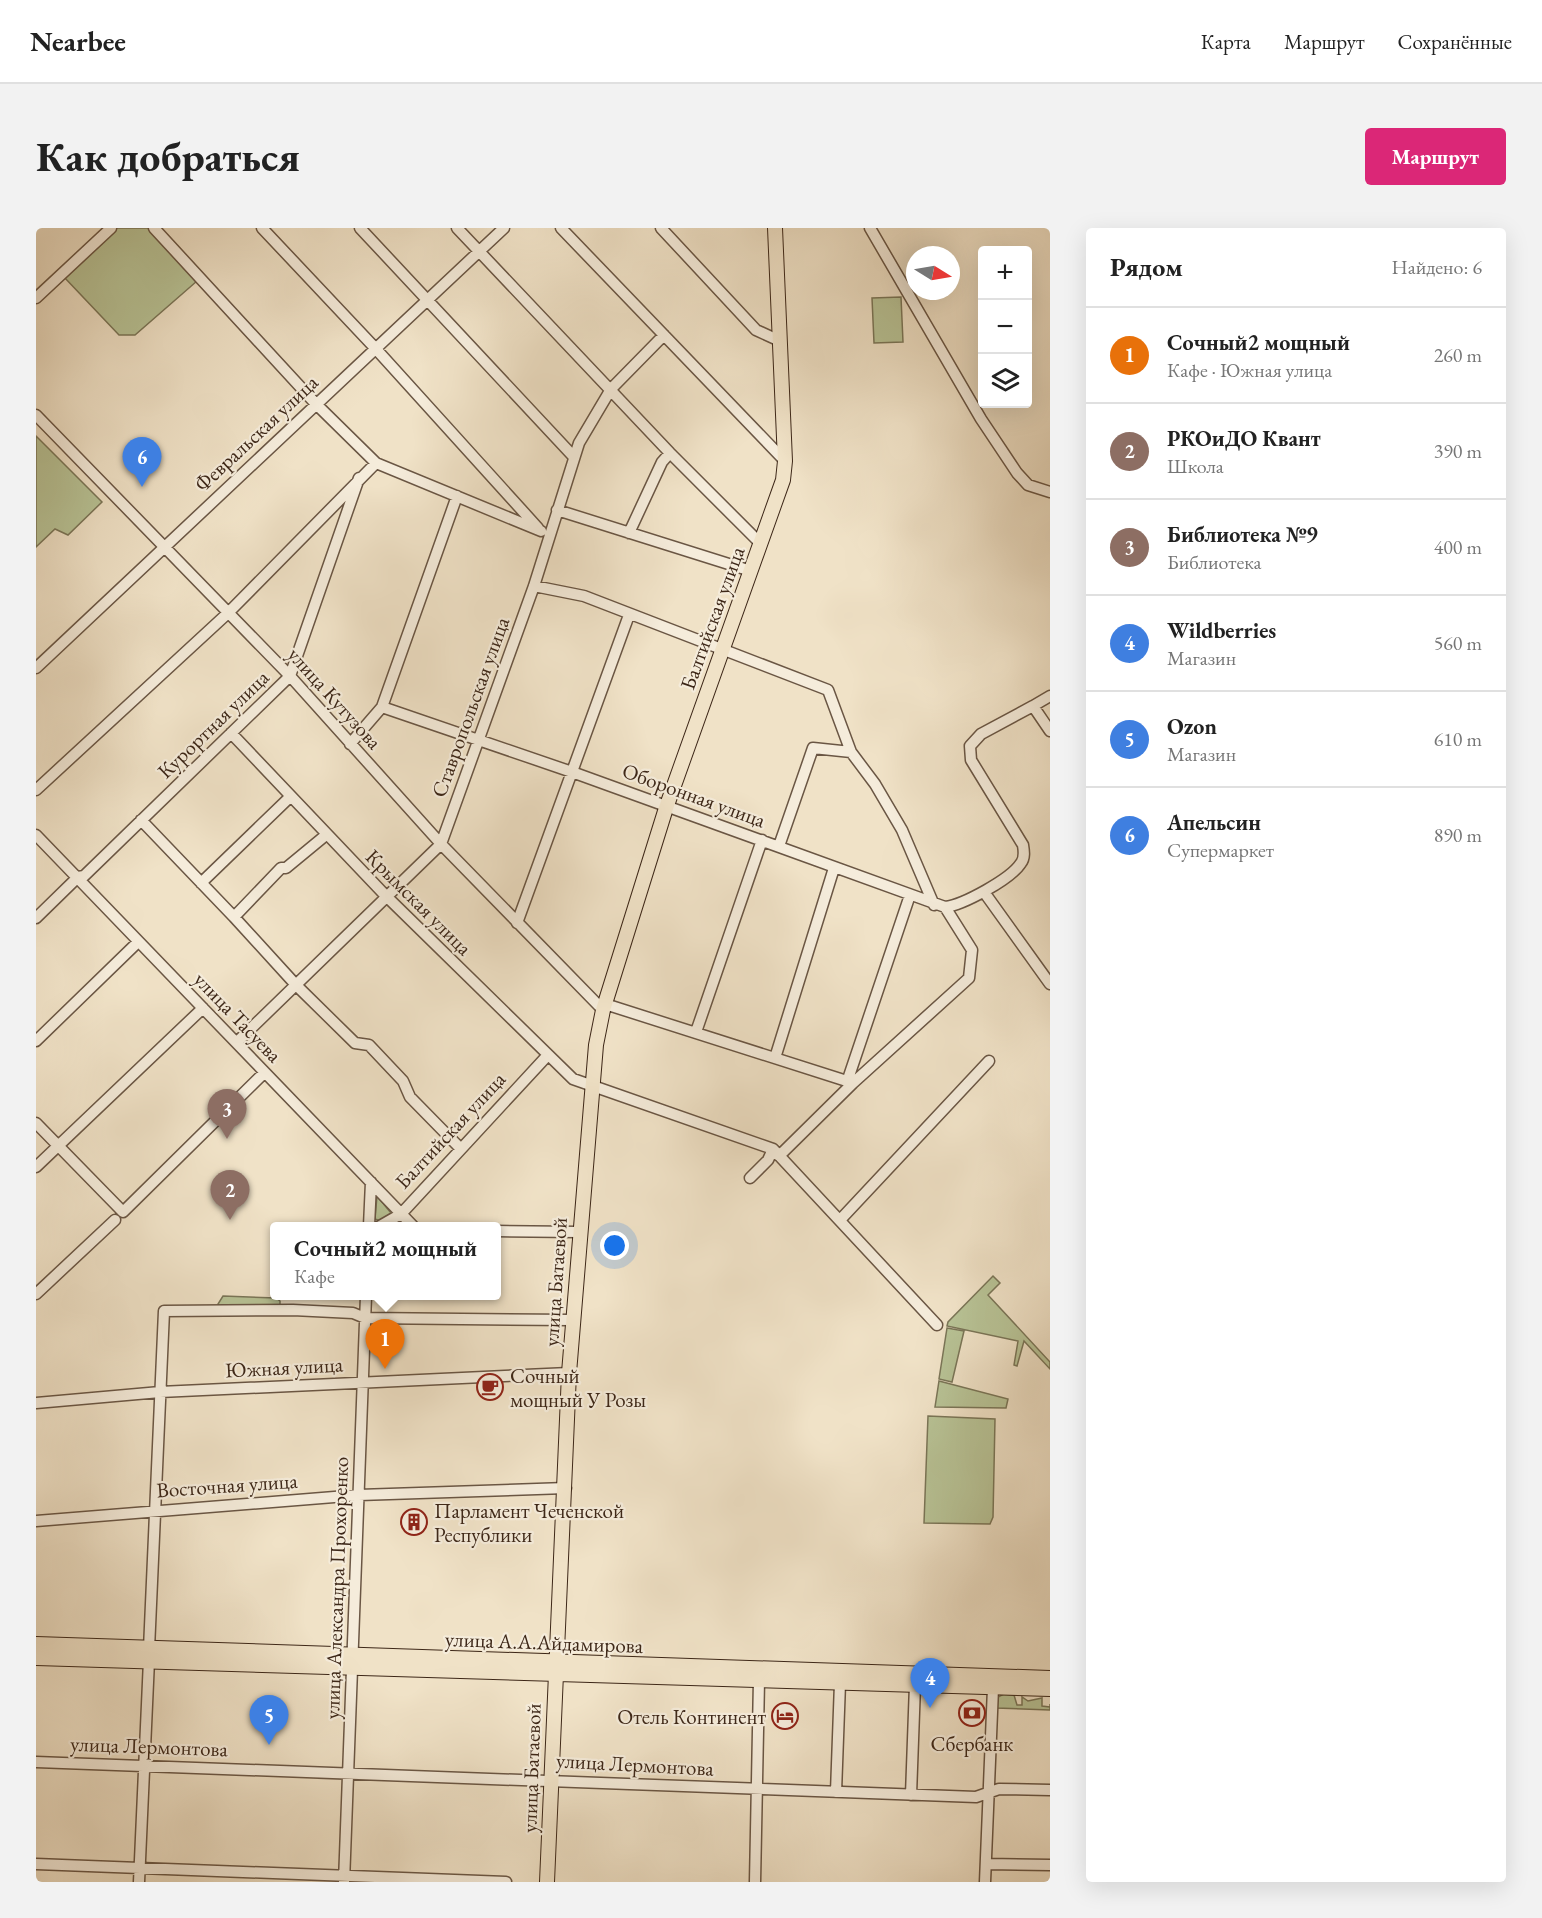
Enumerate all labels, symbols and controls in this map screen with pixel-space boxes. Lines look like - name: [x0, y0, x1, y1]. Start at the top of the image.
- text: Nearbee: [30, 23, 126, 59]
- text: Карта: [1201, 28, 1251, 55]
- text: Маршрут: [1284, 28, 1365, 55]
- text: Сохранённые: [1398, 28, 1512, 55]
- button: Маршрут: [1365, 128, 1506, 185]
- text: Как добраться: [36, 129, 300, 184]
- north arrow: [906, 246, 960, 300]
- map controls: [978, 246, 1032, 408]
- button: +: [978, 246, 1032, 300]
- text: Рядом: [1110, 250, 1183, 284]
- text: Найдено: 6: [1391, 254, 1482, 280]
- button: −: [978, 300, 1032, 354]
- text: Сочный2 мощный: [1167, 328, 1350, 357]
- text: 1: [1124, 342, 1135, 368]
- text: 260 m: [1434, 342, 1482, 368]
- button: layers: [978, 354, 1032, 408]
- text: Кафе · Южная улица: [1167, 357, 1332, 383]
- street label: Февральская улица: [188, 368, 324, 497]
- text: РКОиДО Квант: [1167, 424, 1321, 453]
- pin: 6: [122, 438, 162, 487]
- text: 2: [1124, 438, 1135, 464]
- text: 390 m: [1434, 438, 1482, 464]
- text: Школа: [1167, 453, 1224, 479]
- text: Библиотека №9: [1167, 520, 1318, 549]
- text: 3: [1124, 534, 1135, 560]
- text: 400 m: [1434, 534, 1482, 560]
- street label: Балтийская улица: [674, 542, 751, 693]
- text: Библиотека: [1167, 549, 1262, 575]
- street label: Ставропольская улица: [425, 612, 515, 801]
- text: Wildberries: [1167, 616, 1276, 645]
- text: 4: [1124, 630, 1135, 656]
- text: 560 m: [1434, 630, 1482, 656]
- street label: улица Кутузова: [282, 641, 388, 755]
- text: Магазин: [1167, 645, 1236, 671]
- street label: Курортная улица: [151, 664, 275, 784]
- text: Ozon: [1167, 712, 1217, 741]
- text: 5: [1124, 726, 1135, 752]
- text: 610 m: [1434, 726, 1482, 752]
- text: Магазин: [1167, 741, 1236, 767]
- street label: Оборонная улица: [619, 757, 770, 834]
- text: Апельсин: [1167, 808, 1261, 837]
- text: 6: [1124, 822, 1135, 848]
- text: 890 m: [1434, 822, 1482, 848]
- text: Супермаркет: [1167, 837, 1274, 863]
- street label: Крымская улица: [360, 843, 478, 961]
- street label: улица Тасуева: [188, 966, 288, 1068]
- street label: Балтийская улица: [389, 1065, 512, 1194]
- pin: 3: [208, 1090, 246, 1139]
- pin: 2: [210, 1170, 250, 1220]
- street label: улица Батаевой: [537, 1216, 573, 1348]
- popup: [270, 1222, 501, 1300]
- your location: [600, 1231, 629, 1260]
- text: Сочный2 мощный: [294, 1234, 477, 1263]
- text: Кафе: [294, 1263, 335, 1289]
- pin: 1: [366, 1320, 404, 1369]
- street label: Южная улица: [224, 1350, 344, 1384]
- place label: Сочный мощный У Розы: [510, 1362, 646, 1413]
- cafe icon: Сочный мощный У Розы: [475, 1372, 505, 1402]
- street label: улица Александра Прохоренко: [318, 1456, 354, 1720]
- street label: Восточная улица: [155, 1467, 299, 1503]
- place label: Парламент Чеченской Республики: [434, 1497, 624, 1548]
- building icon: Парламент Чеченской Республики: [399, 1507, 429, 1537]
- street label: улица А.А.Айдамирова: [444, 1625, 644, 1659]
- pin: 4: [910, 1658, 950, 1708]
- pin: 5: [250, 1696, 288, 1745]
- bank icon: Сбербанк: [957, 1698, 987, 1728]
- hotel icon: Отель Континент: [770, 1701, 800, 1731]
- street label: улица Батаевой: [515, 1703, 547, 1833]
- place label: Отель Континент: [617, 1703, 766, 1730]
- street label: улица Лермонтова: [70, 1730, 229, 1762]
- place label: Сбербанк: [931, 1730, 1013, 1757]
- street label: улица Лермонтова: [556, 1746, 715, 1782]

